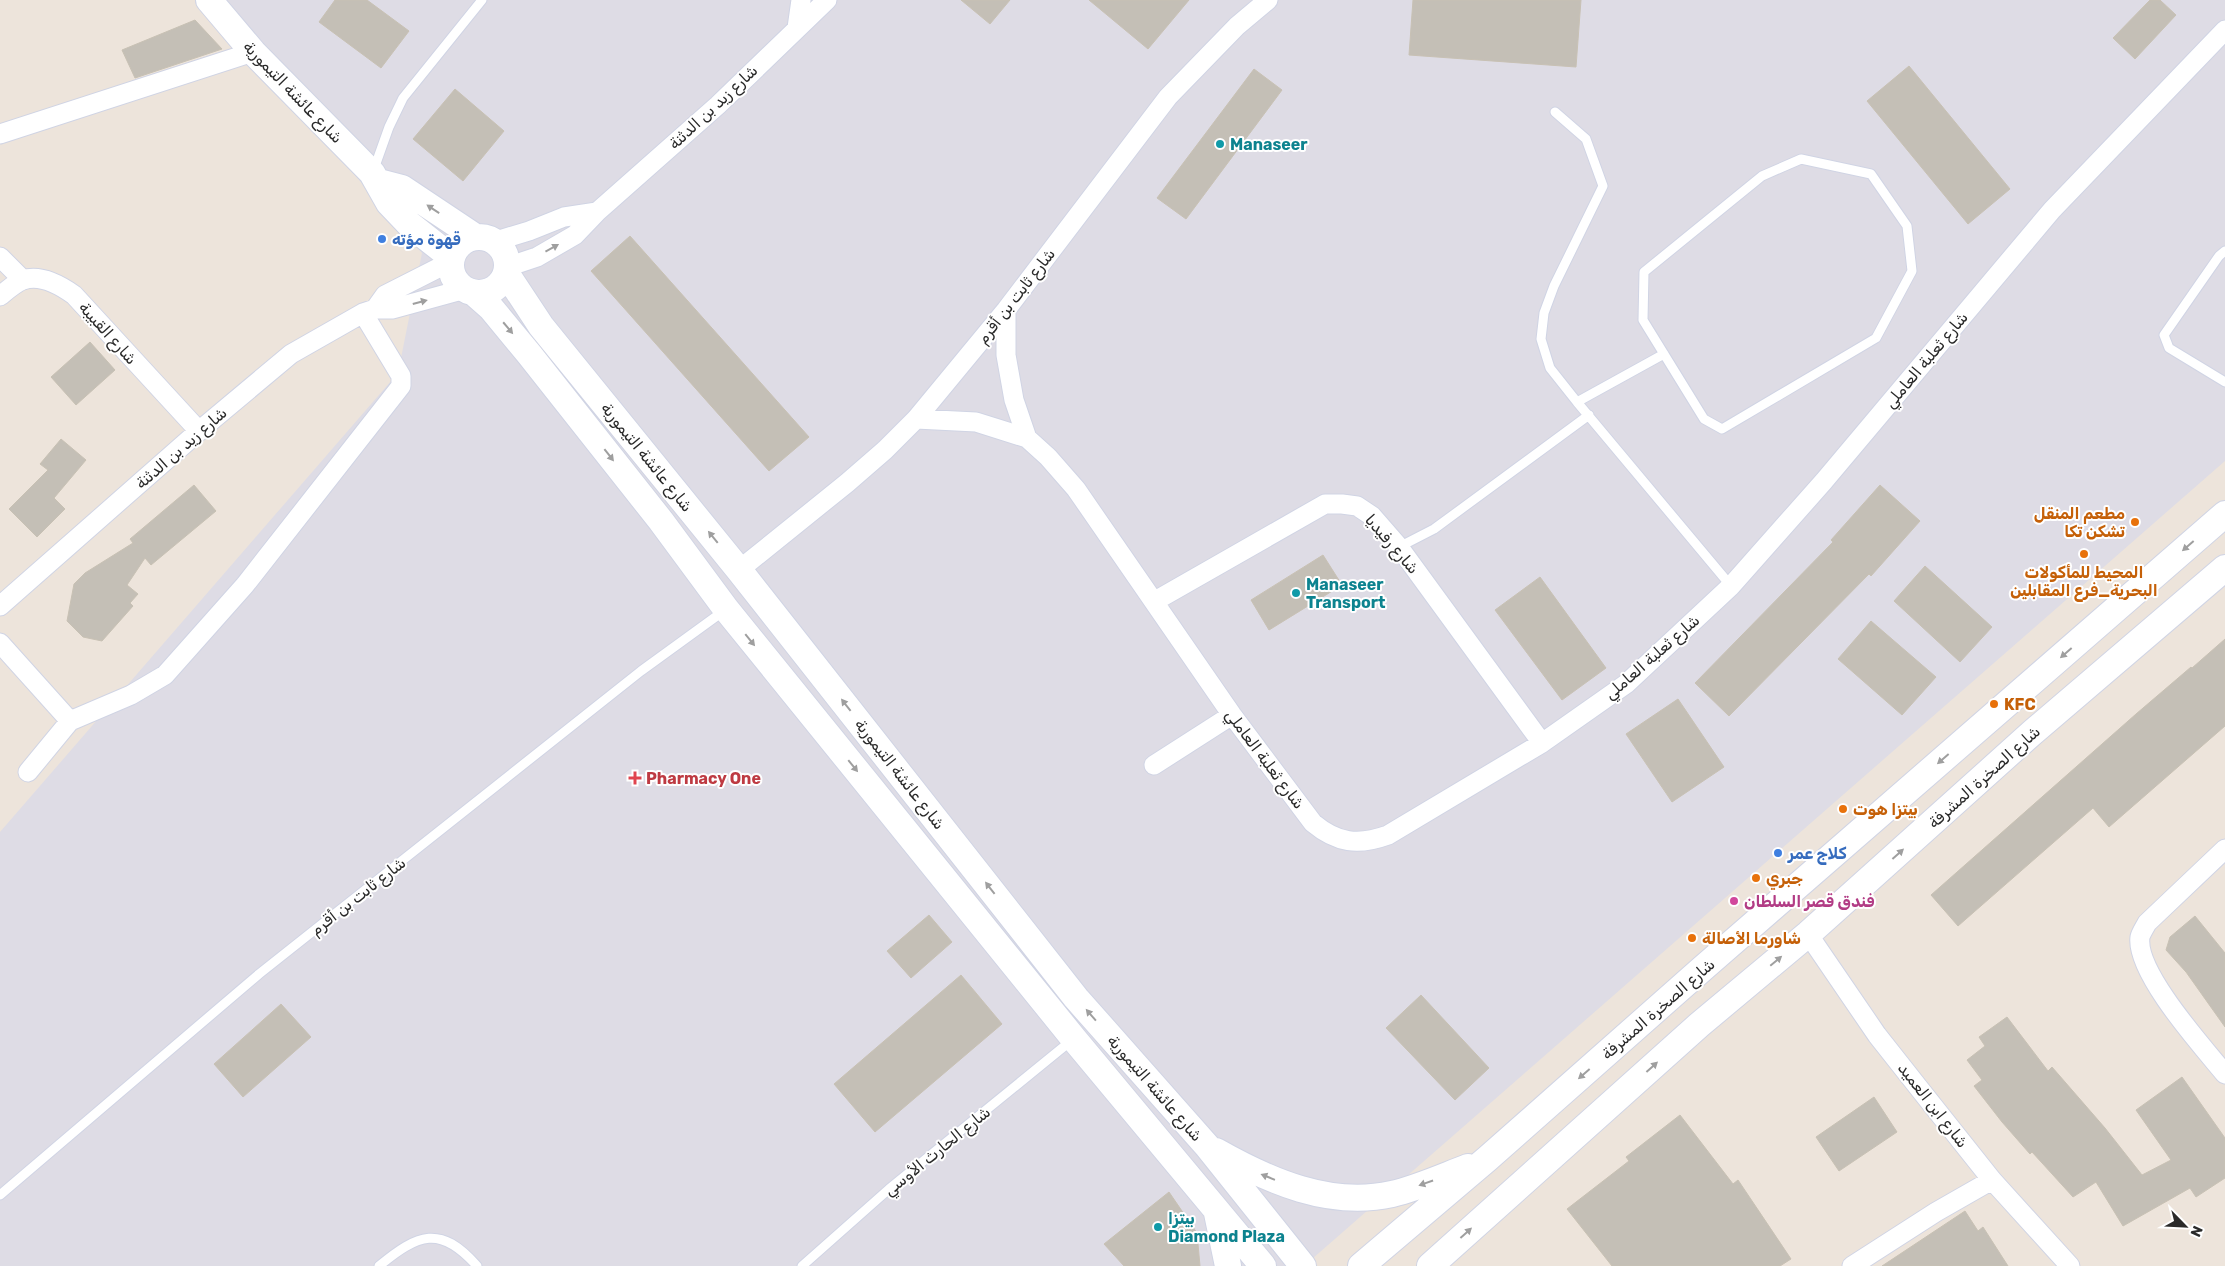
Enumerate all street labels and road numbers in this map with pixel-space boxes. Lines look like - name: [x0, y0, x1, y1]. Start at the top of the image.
- street label: شارع عائشة التيمورية: [238, 37, 347, 149]
- street label: شارع زيد بن الدثنة: [664, 61, 763, 155]
- street label: شارع ثابت بن أقرم: [973, 245, 1061, 349]
- street label: شارع القبيبة: [73, 298, 141, 370]
- street label: شارع ثعلبة العاملي: [1880, 308, 1974, 414]
- street label: شارع عائشة التيمورية: [596, 399, 697, 517]
- street label: شارع زيد بن الدثنة: [131, 403, 232, 494]
- street label: شارع رفيديا: [1360, 510, 1423, 579]
- street label: شارع ثعلبة العاملي: [1601, 610, 1705, 706]
- street label: شارع ثعلبة العاملي: [1219, 705, 1309, 814]
- street label: شارع عائشة التيمورية: [849, 715, 949, 834]
- street label: شارع الصخرة المشرفة: [1924, 722, 2045, 834]
- street label: شارع ثابت بن أقرم: [307, 853, 411, 941]
- street label: شارع الصخرة المشرفة: [1597, 954, 1720, 1065]
- street label: شارع عائشة التيمورية: [1102, 1031, 1206, 1146]
- street label: شارع ابن العميد: [1892, 1059, 1972, 1153]
- street label: شارع الحارث الأوسي: [880, 1102, 996, 1202]

